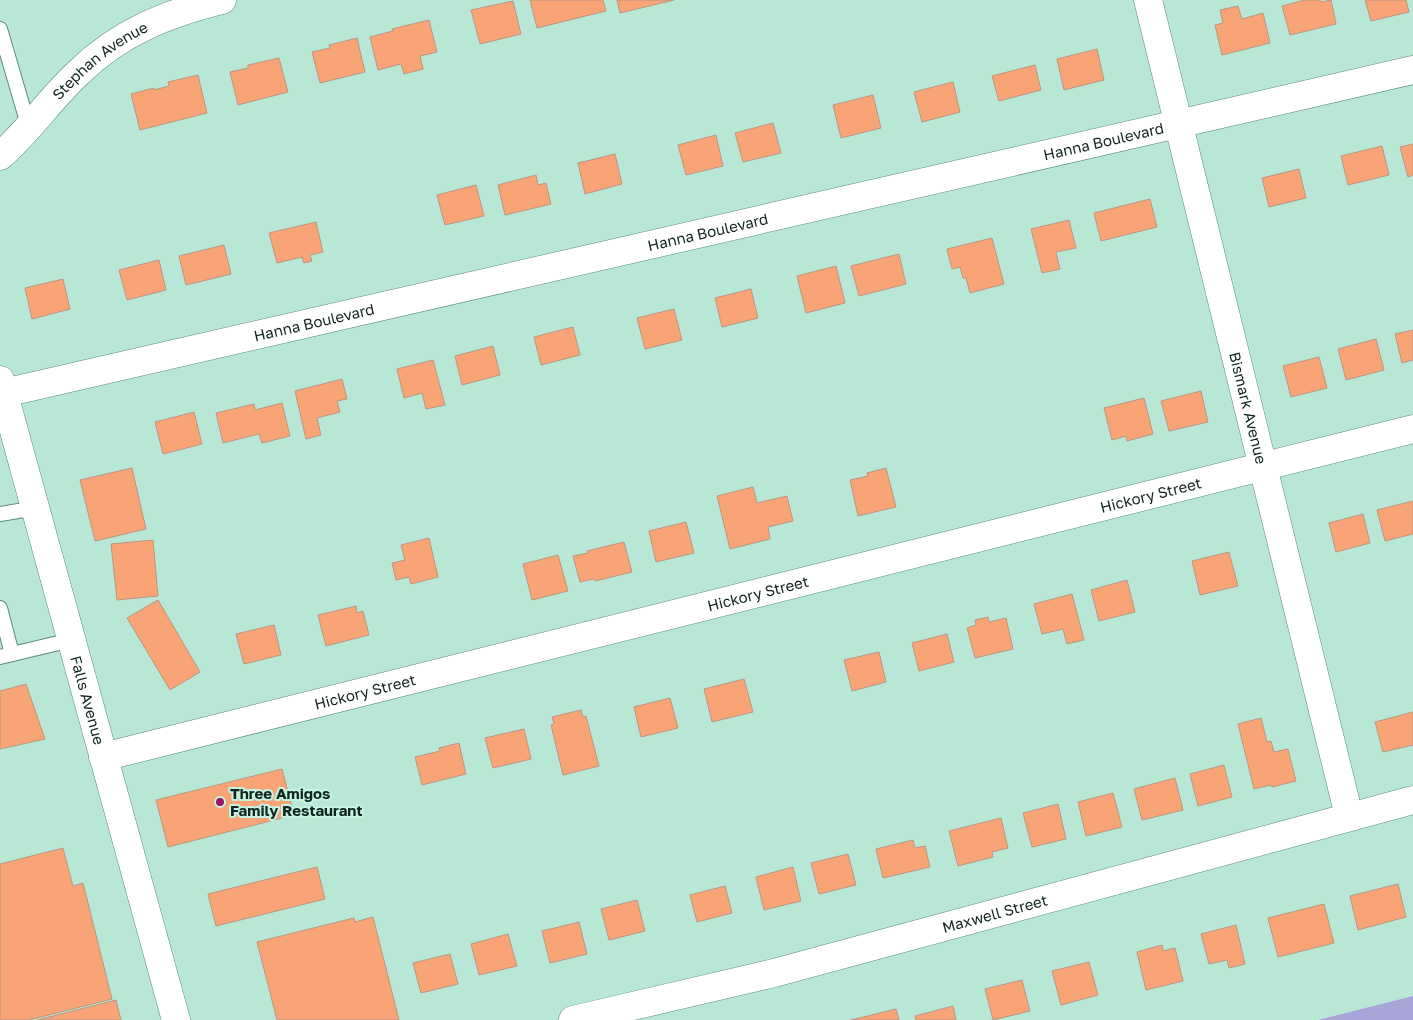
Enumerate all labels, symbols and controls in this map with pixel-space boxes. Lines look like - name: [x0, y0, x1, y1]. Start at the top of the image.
- street label: Stephan Avenue: [48, 17, 151, 103]
- street label: Hanna Boulevard: [1041, 118, 1166, 163]
- street label: Hanna Boulevard: [646, 209, 770, 254]
- street label: Hanna Boulevard: [252, 299, 376, 344]
- street label: Bismark Avenue: [1226, 350, 1271, 466]
- street label: Hickory Street: [1098, 473, 1203, 516]
- street label: Hickory Street: [705, 572, 810, 614]
- street label: Falls Avenue: [67, 654, 109, 747]
- street label: Hickory Street: [312, 670, 417, 713]
- place label: Three Amigos Family Restaurant: [230, 784, 362, 819]
- marker: Three Amigos Family Restaurant: [214, 796, 226, 808]
- street label: Maxwell Street: [940, 890, 1049, 936]

